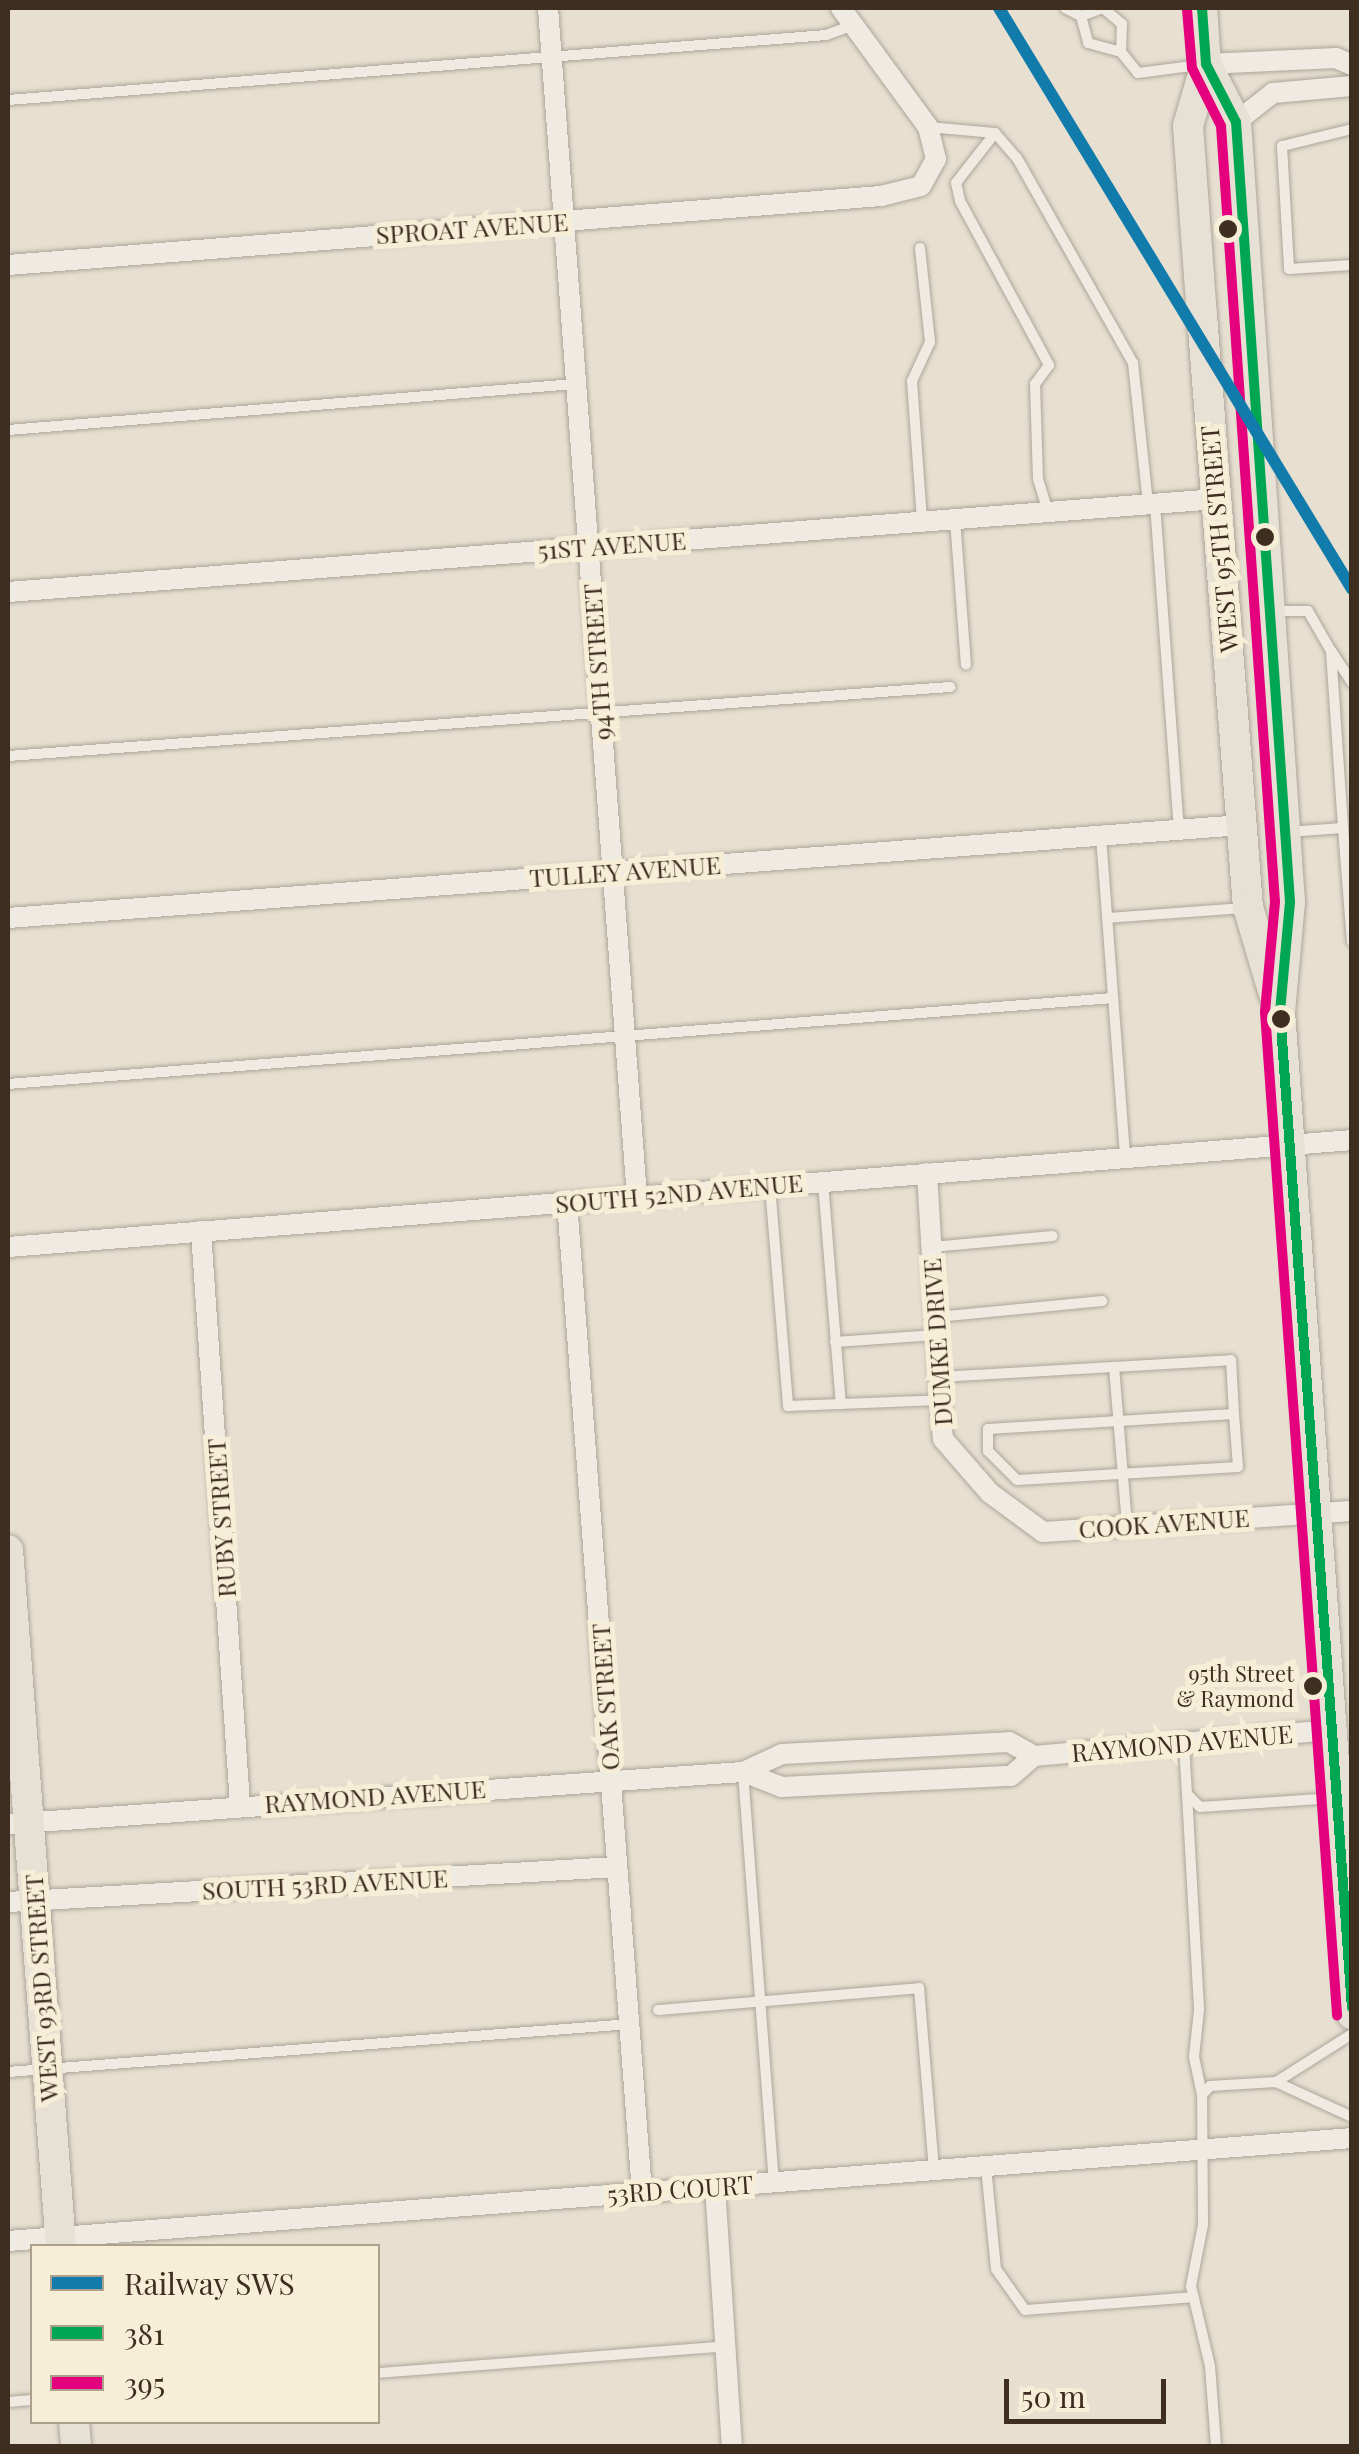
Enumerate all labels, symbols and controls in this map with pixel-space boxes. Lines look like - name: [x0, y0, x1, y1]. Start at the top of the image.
- street label: SPROAT AVENUE: [374, 206, 570, 250]
- unlabelled marker: [1218, 219, 1238, 239]
- street label: WEST 95TH STREET: [1194, 424, 1244, 654]
- street label: 51ST AVENUE: [536, 525, 688, 565]
- unlabelled marker: [1255, 527, 1275, 547]
- street label: 94TH STREET: [577, 583, 617, 741]
- street label: TULLEY AVENUE: [527, 849, 723, 893]
- unlabelled marker: [1271, 1009, 1291, 1029]
- street label: SOUTH 52ND AVENUE: [554, 1167, 804, 1219]
- street label: DUMKE DRIVE: [916, 1257, 958, 1427]
- street label: RUBY STREET: [200, 1437, 242, 1599]
- street label: COOK AVENUE: [1077, 1502, 1251, 1544]
- street label: OAK STREET: [585, 1623, 625, 1771]
- place label: 95th Street & Raymond: [1176, 1660, 1294, 1712]
- marker: 95th Street & Raymond: [1303, 1676, 1323, 1696]
- street label: RAYMOND AVENUE: [1070, 1718, 1294, 1768]
- street label: RAYMOND AVENUE: [263, 1773, 487, 1819]
- street label: SOUTH 53RD AVENUE: [201, 1863, 449, 1905]
- street label: WEST 93RD STREET: [18, 1873, 64, 2103]
- street label: 53RD COURT: [606, 2169, 754, 2209]
- legend: [30, 2244, 380, 2424]
- text: Railway SWS: [124, 2263, 295, 2303]
- text: 381: [124, 2313, 164, 2353]
- scale bar: [1009, 2359, 1172, 2421]
- text: 395: [124, 2363, 165, 2403]
- text: 50 m: [1021, 2376, 1086, 2416]

